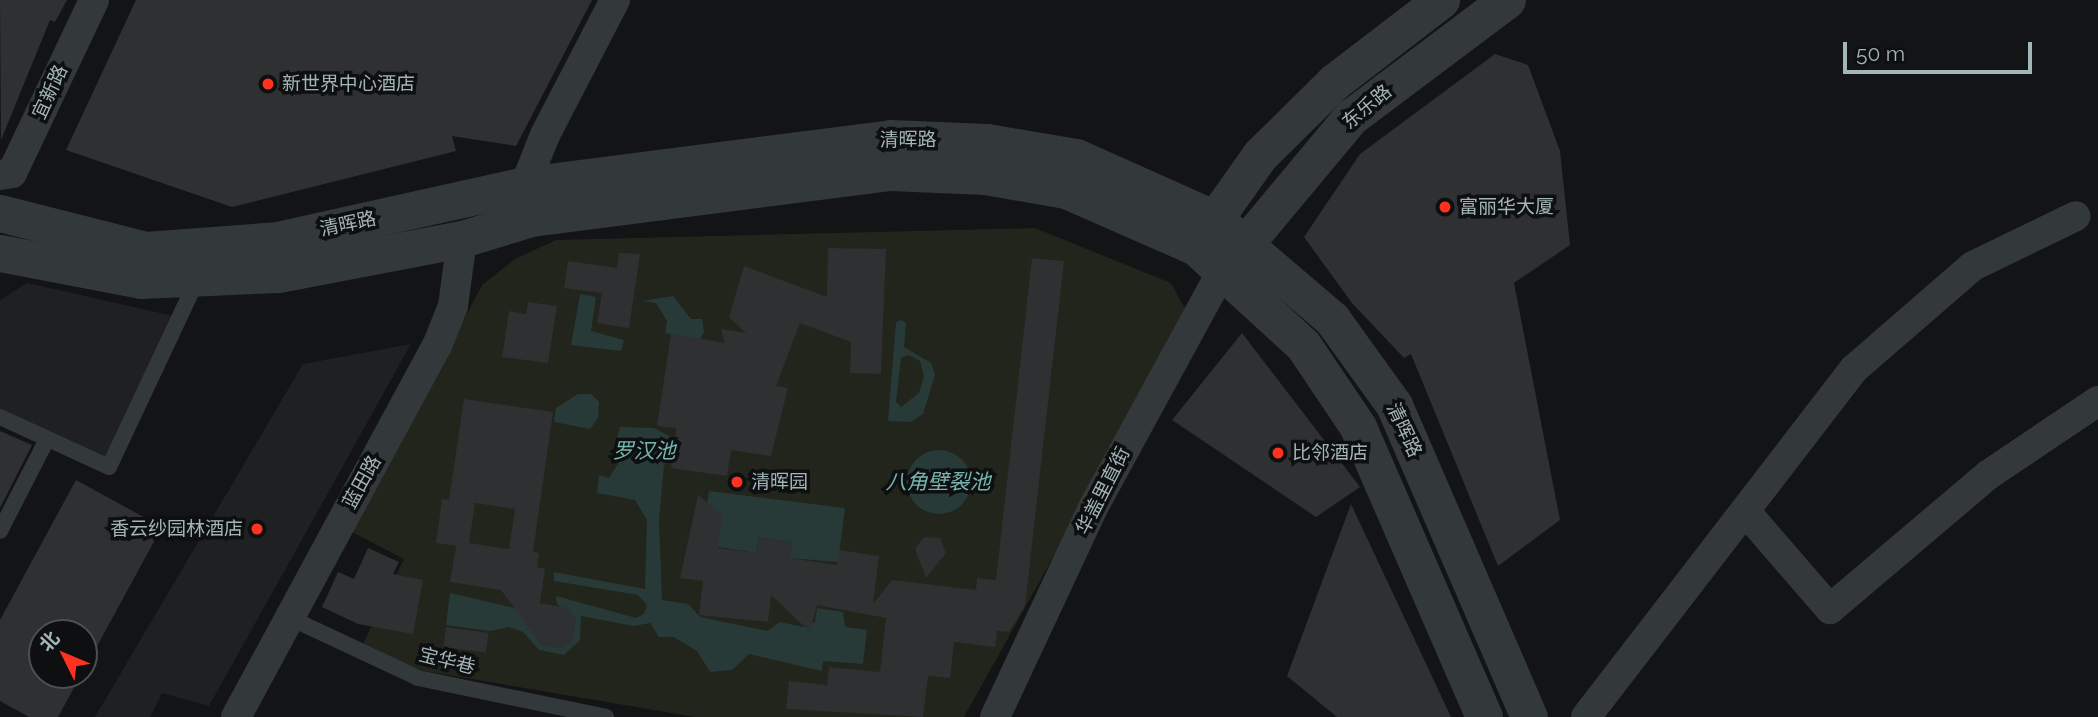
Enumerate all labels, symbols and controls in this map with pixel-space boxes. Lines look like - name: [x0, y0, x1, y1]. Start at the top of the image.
- scale bar: [1846, 28, 2035, 72]
- text: 50 m: [1856, 41, 1905, 66]
- street label: 宜新路: [28, 61, 72, 123]
- place label: 新世界中心酒店: [282, 73, 415, 95]
- marker: 新世界中心酒店: [260, 76, 276, 92]
- street label: 东乐路: [1338, 80, 1396, 134]
- street label: 清晖路: [880, 129, 936, 151]
- place label: 富丽华大厦: [1459, 196, 1554, 218]
- marker: 富丽华大厦: [1437, 199, 1453, 215]
- street label: 清晖路: [318, 207, 378, 241]
- street label: 清晖路: [1382, 399, 1426, 461]
- water label: 罗汉池: [613, 438, 675, 464]
- place label: 比邻酒店: [1292, 442, 1368, 464]
- street label: 华盖里直街: [1071, 444, 1135, 538]
- marker: 比邻酒店: [1270, 445, 1286, 461]
- street label: 蓝田路: [338, 452, 386, 512]
- water label: 八角壁裂池: [886, 469, 990, 495]
- place label: 清晖园: [751, 471, 808, 493]
- marker: 清晖园: [729, 474, 745, 490]
- place label: 香云纱园林酒店: [110, 518, 243, 540]
- marker: 香云纱园林酒店: [249, 521, 265, 537]
- north arrow: [28, 619, 98, 689]
- text: 北: [35, 627, 64, 656]
- street label: 宝华巷: [417, 643, 477, 679]

